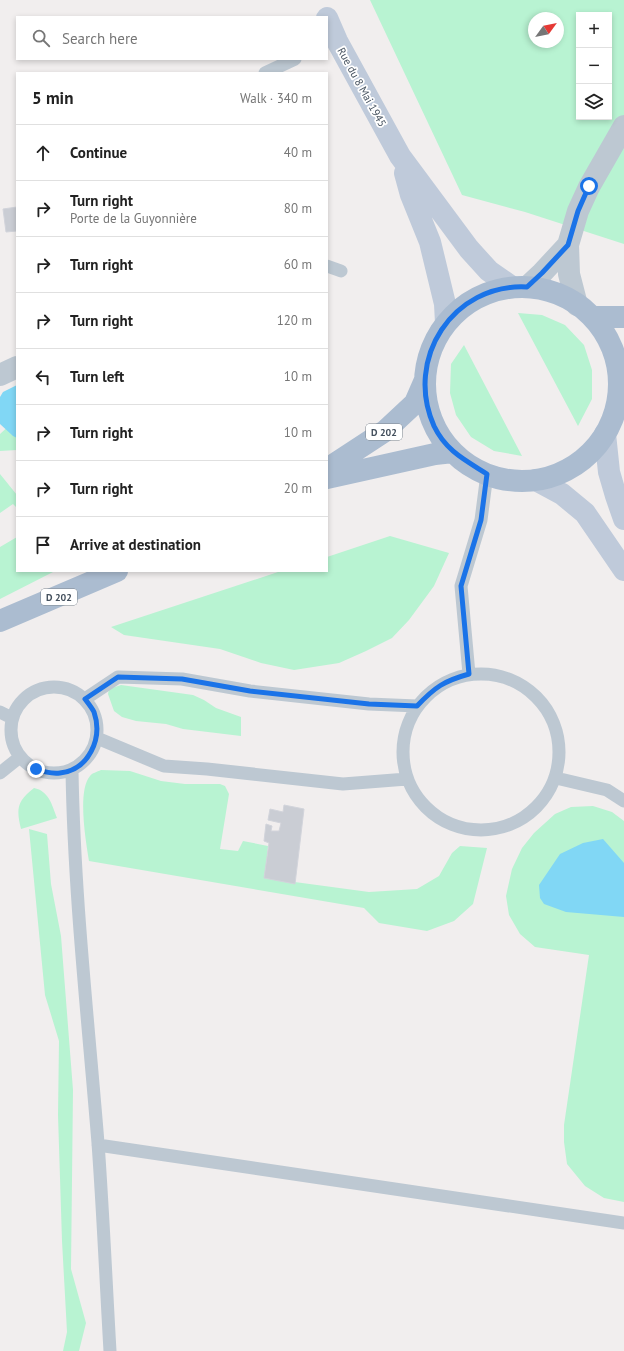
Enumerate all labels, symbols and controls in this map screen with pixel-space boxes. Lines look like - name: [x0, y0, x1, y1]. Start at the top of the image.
- north arrow: [528, 12, 564, 48]
- map controls: [576, 12, 612, 120]
- button: +: [576, 12, 612, 48]
- search box: [16, 16, 328, 60]
- icon: search: [30, 27, 52, 49]
- text: Search here: [62, 29, 138, 48]
- street label: Rue du 8 Mai 1945: [334, 45, 390, 129]
- button: −: [576, 48, 612, 84]
- button: layers: [576, 84, 612, 120]
- text: 5 min: [32, 87, 73, 109]
- text: Walk · 340 m: [240, 90, 312, 107]
- icon: ahead: [32, 142, 54, 164]
- text: Continue: [70, 143, 127, 162]
- text: 40 m: [284, 144, 312, 161]
- route start: [580, 177, 598, 195]
- text: Turn right: [70, 191, 133, 210]
- icon: right: [32, 198, 54, 220]
- text: 80 m: [284, 200, 312, 217]
- text: Porte de la Guyonnière: [70, 210, 197, 227]
- icon: right: [32, 254, 54, 276]
- text: Turn right: [70, 255, 133, 274]
- text: 60 m: [284, 256, 312, 273]
- icon: right: [32, 310, 54, 332]
- text: Turn right: [70, 311, 133, 330]
- text: 120 m: [277, 312, 312, 329]
- icon: left: [32, 366, 54, 388]
- text: Turn left: [70, 367, 124, 386]
- text: 10 m: [284, 368, 312, 385]
- icon: right: [32, 422, 54, 444]
- text: Turn right: [70, 423, 133, 442]
- text: 10 m: [284, 424, 312, 441]
- road number: D 202: [366, 424, 402, 440]
- icon: right: [32, 478, 54, 500]
- text: Turn right: [70, 479, 133, 498]
- text: 20 m: [284, 480, 312, 497]
- icon: arrive: [32, 534, 54, 556]
- text: Arrive at destination: [70, 535, 201, 554]
- road number: D 202: [41, 589, 77, 605]
- route end: [27, 760, 45, 778]

